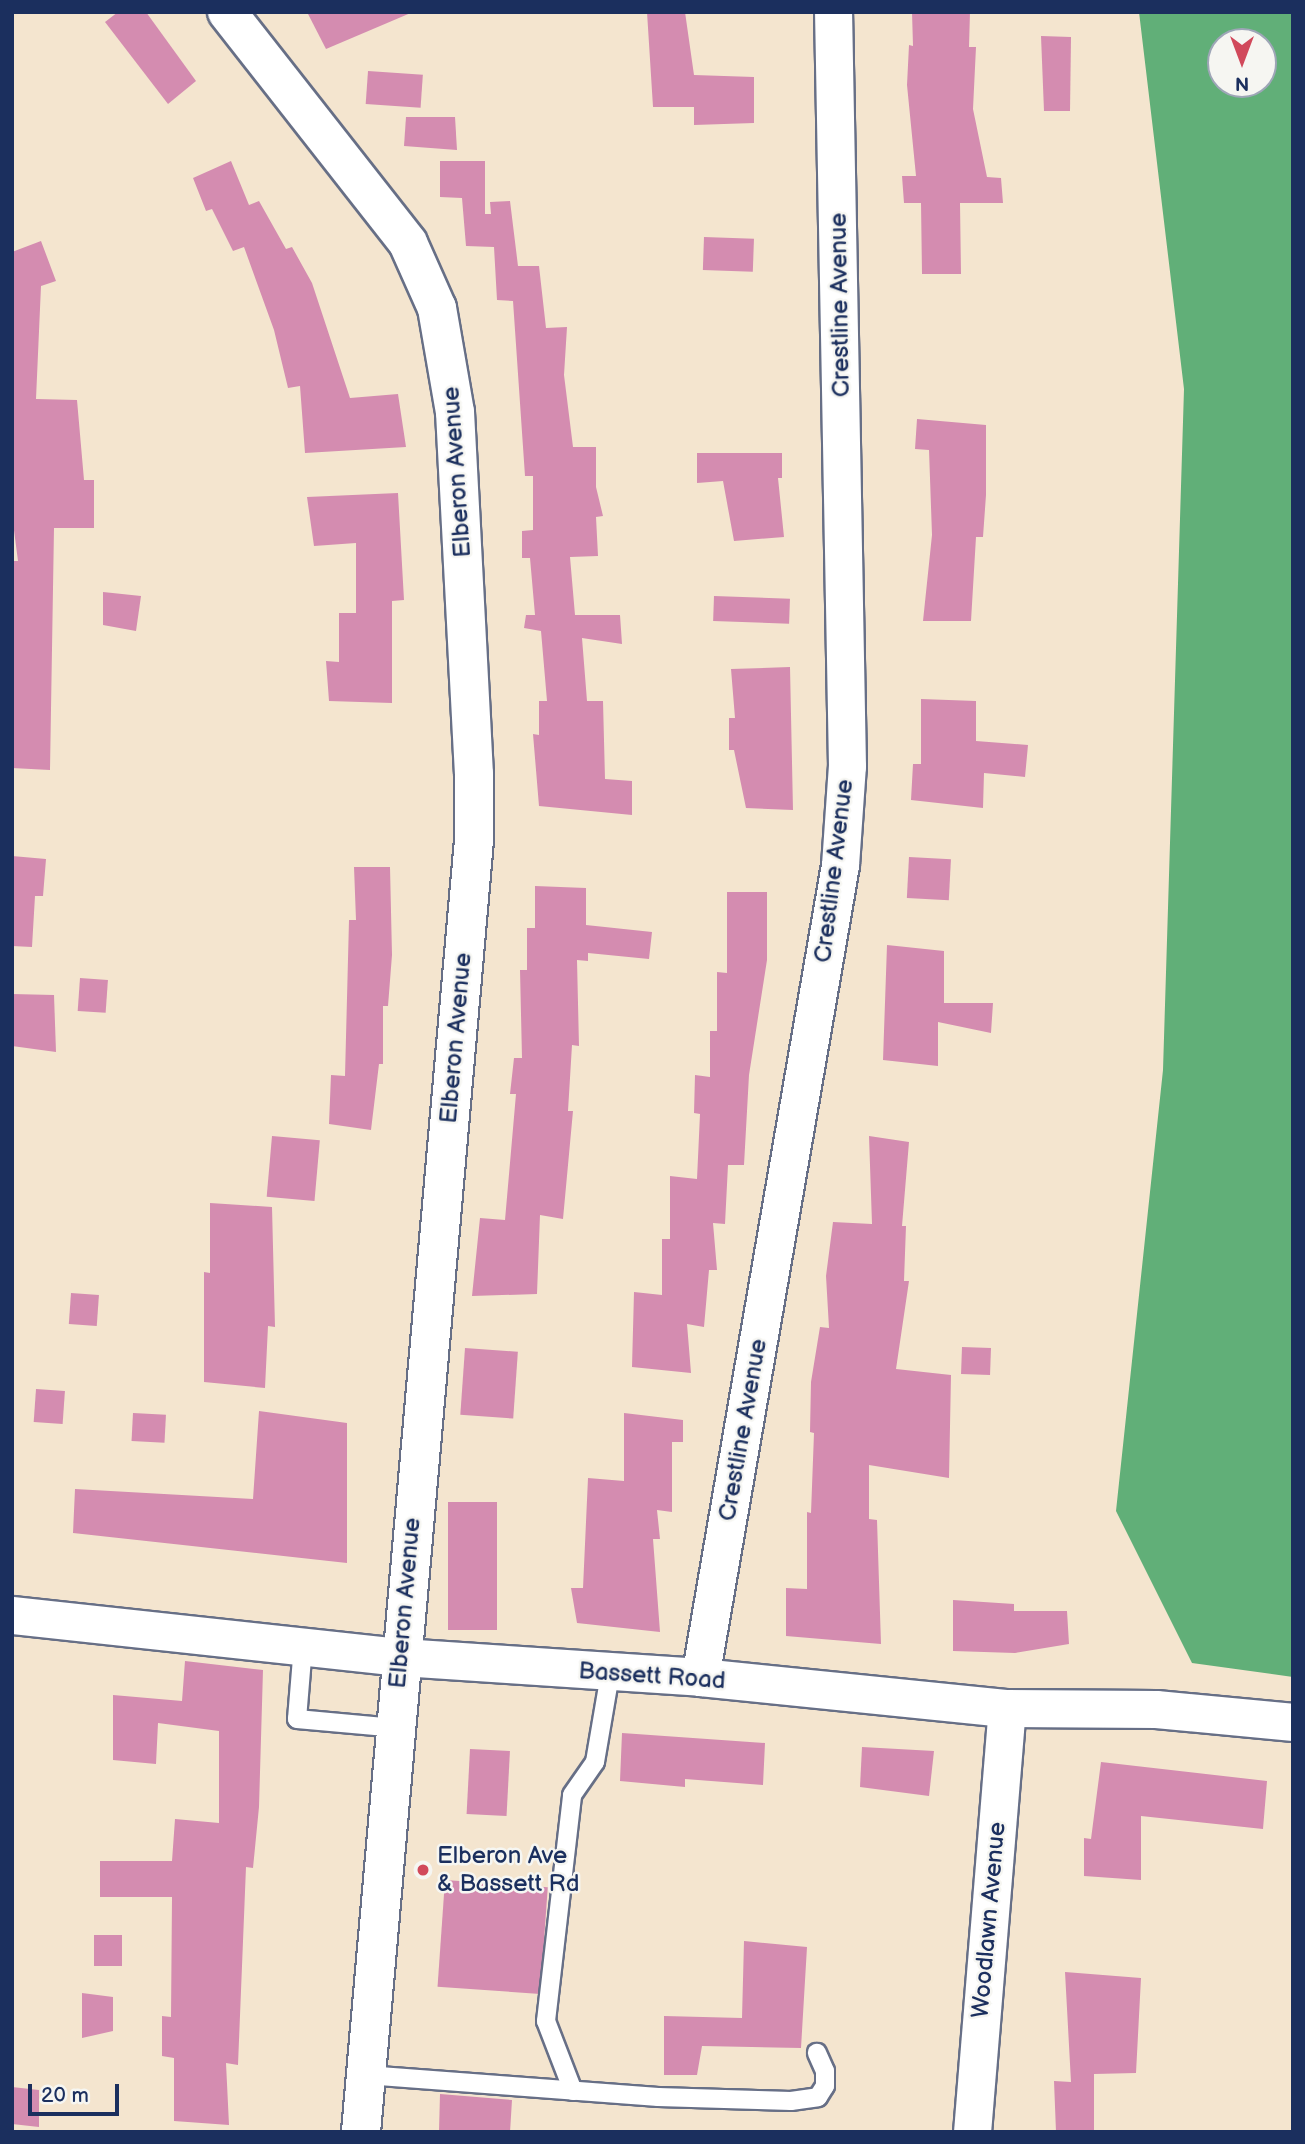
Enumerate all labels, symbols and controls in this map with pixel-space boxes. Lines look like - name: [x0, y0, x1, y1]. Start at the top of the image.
- north arrow: [1207, 28, 1277, 98]
- text: N: [1235, 71, 1249, 94]
- street label: Crestline Avenue: [824, 213, 856, 397]
- street label: Elberon Avenue: [437, 386, 477, 558]
- street label: Crestline Avenue: [808, 778, 860, 964]
- street label: Elberon Avenue: [434, 951, 478, 1125]
- street label: Crestline Avenue: [713, 1337, 773, 1523]
- street label: Elberon Avenue: [383, 1516, 427, 1690]
- street label: Bassett Road: [578, 1656, 726, 1696]
- street label: Woodlawn Avenue: [966, 1821, 1012, 2019]
- place label: Elberon Ave & Bassett Rd: [437, 1842, 579, 1898]
- marker: Elberon Ave & Bassett Rd: [415, 1862, 431, 1878]
- scale bar: [32, 2070, 122, 2114]
- text: 20 m: [41, 2083, 89, 2108]

